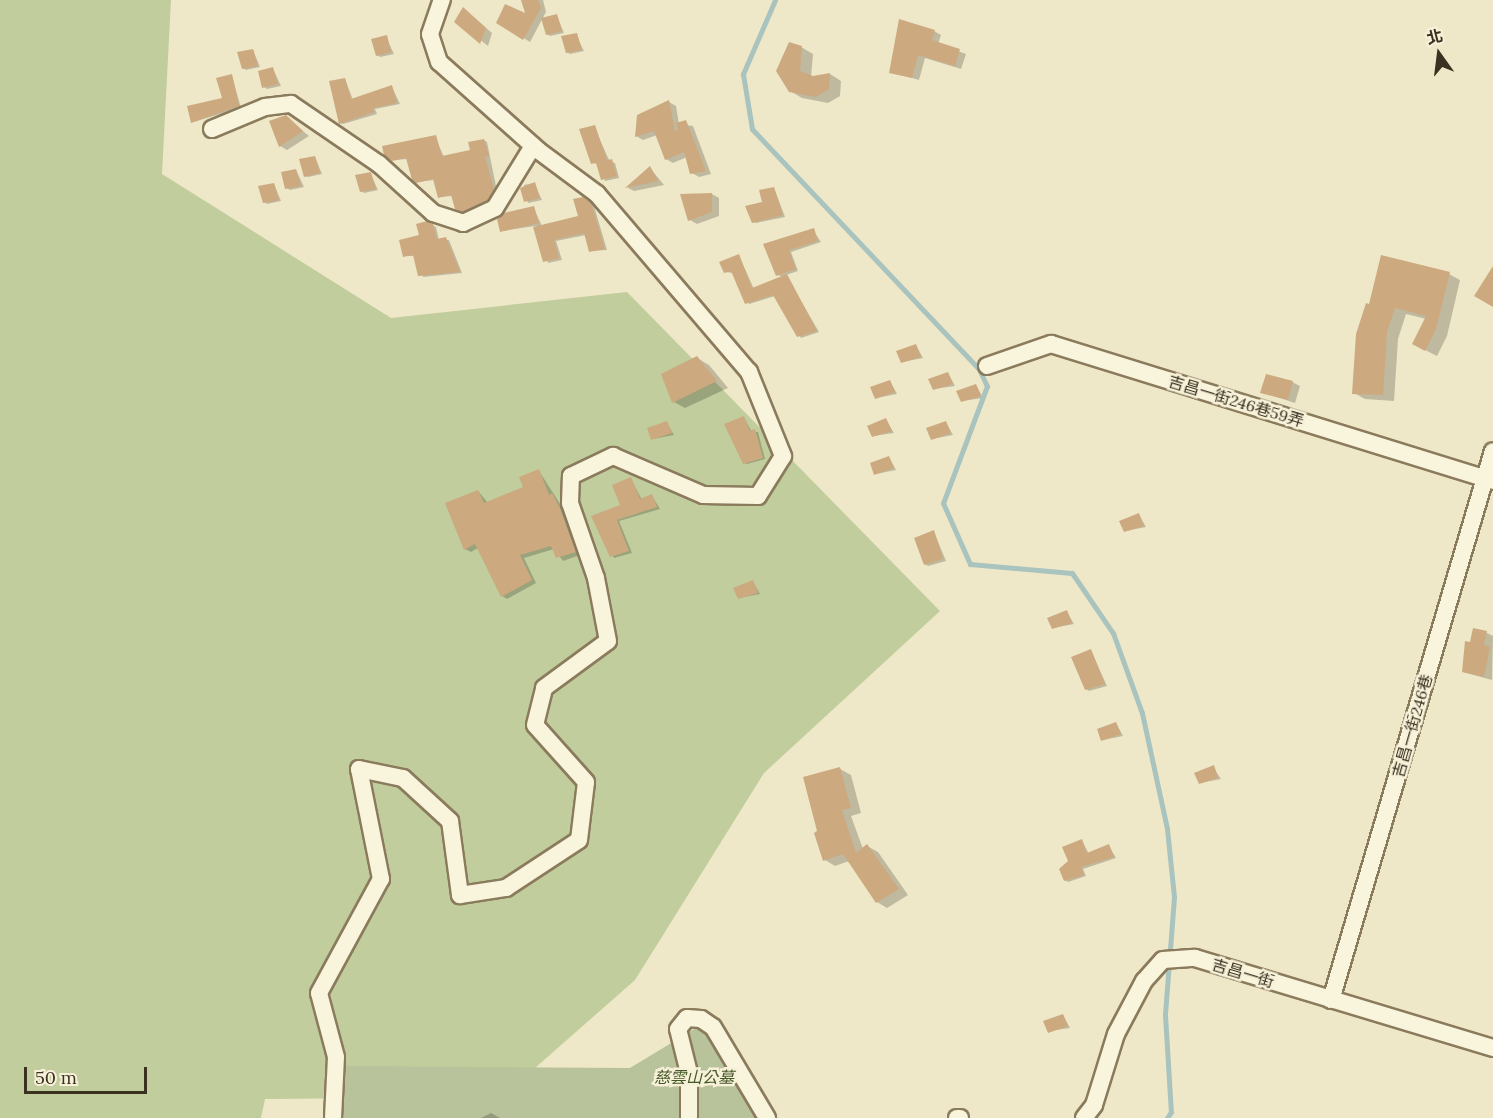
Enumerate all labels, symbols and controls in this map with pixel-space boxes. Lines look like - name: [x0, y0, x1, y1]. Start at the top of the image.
- north arrow: [1409, 24, 1469, 84]
- text: 北: [1424, 25, 1445, 48]
- street label: 吉昌一街246巷59弄: [1166, 371, 1306, 431]
- street label: 吉昌一街246巷: [1388, 672, 1436, 780]
- street label: 吉昌一街: [1210, 954, 1276, 992]
- scale bar: [27, 1055, 150, 1093]
- text: 50 m: [35, 1066, 77, 1089]
- park label: 慈雲山公墓: [654, 1067, 734, 1087]

